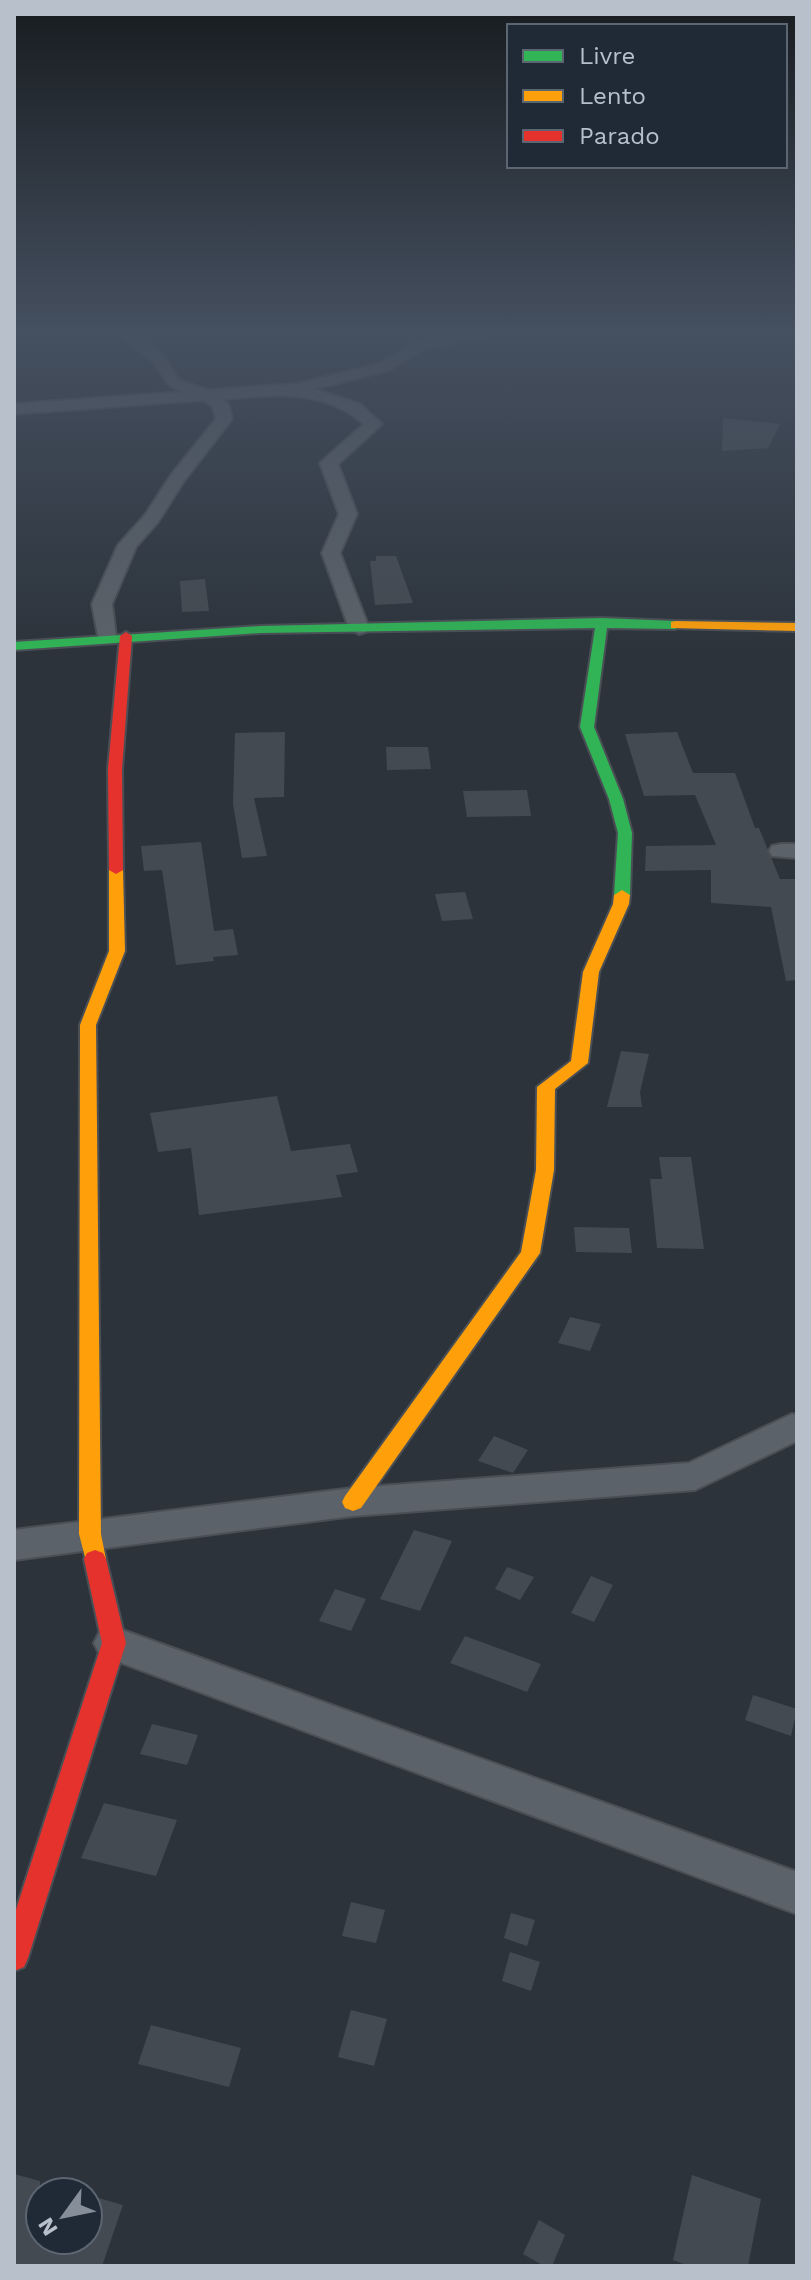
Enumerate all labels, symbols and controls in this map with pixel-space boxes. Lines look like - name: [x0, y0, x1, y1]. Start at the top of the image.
- legend: [507, 24, 787, 168]
- text: Livre: [579, 42, 635, 70]
- text: Lento: [579, 82, 646, 110]
- text: Parado: [579, 122, 660, 150]
- north arrow: [24, 2176, 104, 2256]
- text: N: [33, 2213, 63, 2240]

